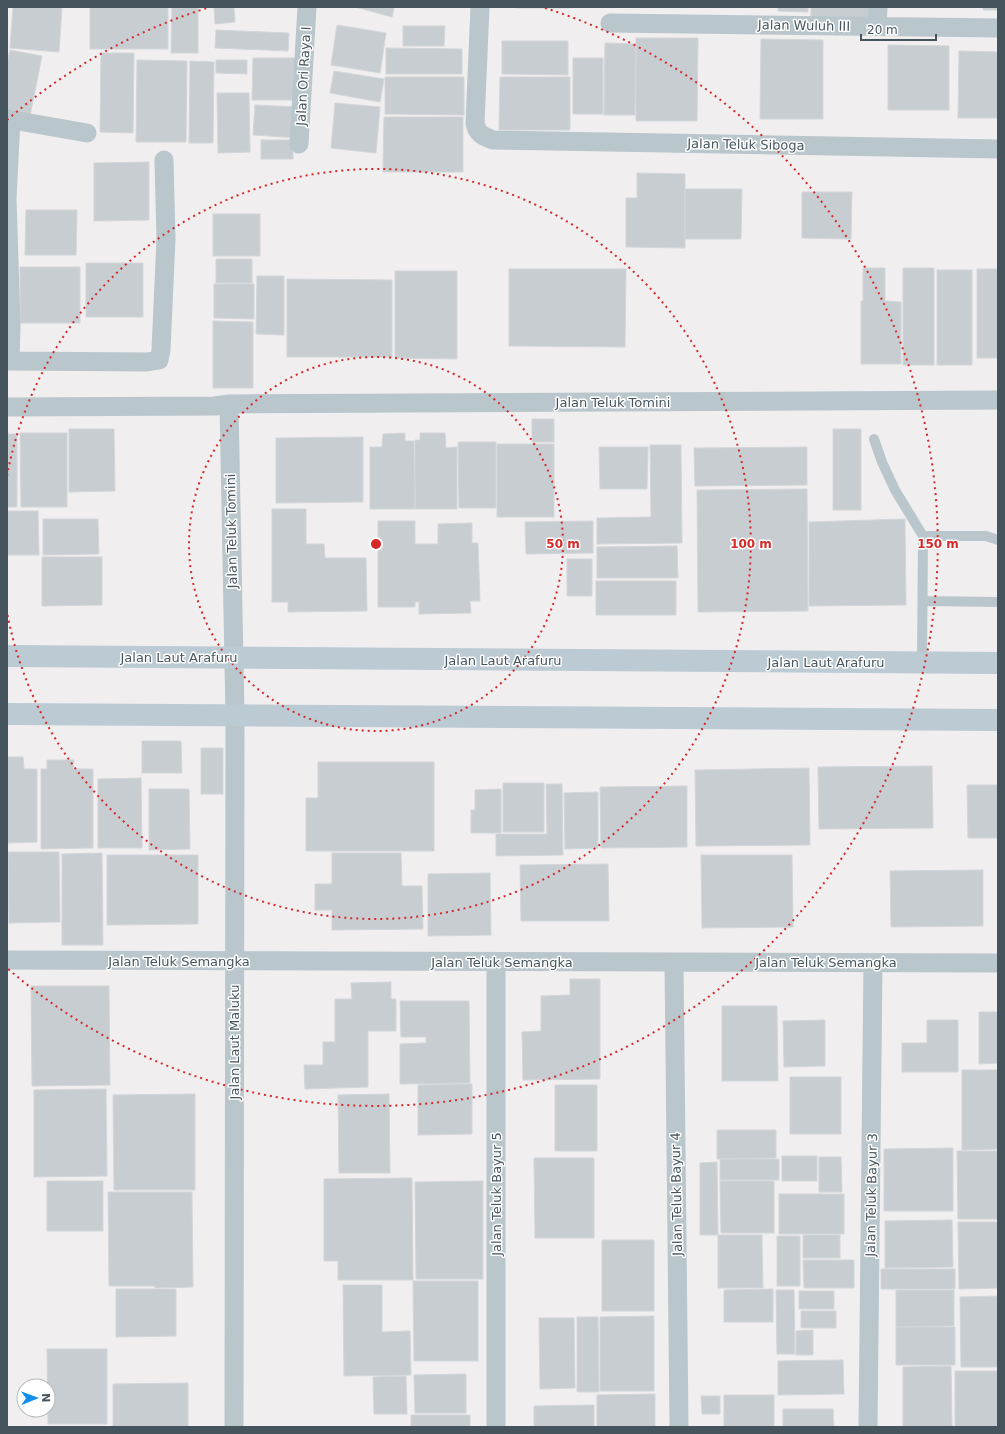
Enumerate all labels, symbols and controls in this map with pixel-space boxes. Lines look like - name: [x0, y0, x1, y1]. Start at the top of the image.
- scale bar: [861, 16, 936, 42]
- street label: Jalan Wuluh III: [757, 17, 850, 34]
- text: 20 m: [867, 23, 898, 37]
- street label: Jalan Ori Raya I: [293, 26, 314, 127]
- street label: Jalan Teluk Siboga: [686, 136, 805, 153]
- street label: Jalan Teluk Tomini: [555, 395, 670, 410]
- street label: Jalan Teluk Tomini: [223, 473, 240, 590]
- centre of rings: [369, 537, 383, 551]
- text: 50 m: [546, 537, 580, 551]
- text: 100 m: [730, 537, 772, 551]
- text: 150 m: [917, 537, 959, 551]
- street label: Jalan Laut Arafuru: [119, 650, 238, 665]
- street label: Jalan Laut Arafuru: [443, 653, 562, 668]
- street label: Jalan Laut Arafuru: [766, 655, 885, 670]
- street label: Jalan Teluk Semangka: [107, 954, 250, 969]
- street label: Jalan Teluk Semangka: [430, 955, 573, 970]
- street label: Jalan Teluk Semangka: [754, 955, 897, 970]
- street label: Jalan Laut Maluku: [227, 985, 242, 1100]
- street label: Jalan Teluk Bayur 5: [489, 1132, 504, 1257]
- street label: Jalan Teluk Bayur 4: [668, 1132, 685, 1257]
- street label: Jalan Teluk Bayur 3: [863, 1133, 880, 1258]
- north arrow: [16, 1378, 56, 1418]
- text: N: [39, 1393, 52, 1403]

